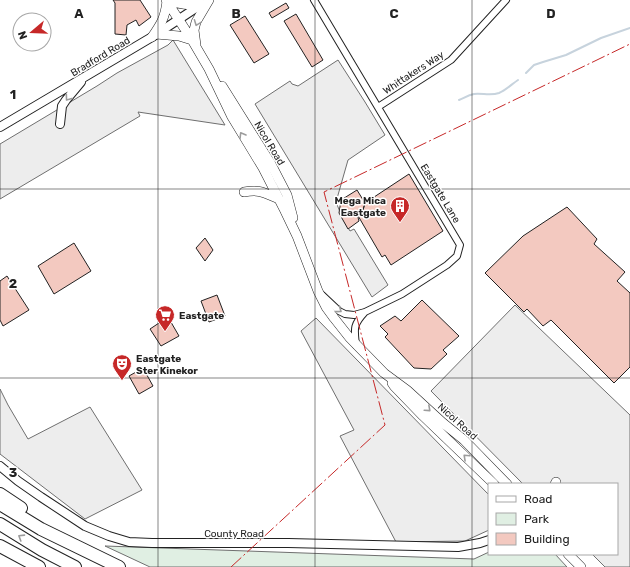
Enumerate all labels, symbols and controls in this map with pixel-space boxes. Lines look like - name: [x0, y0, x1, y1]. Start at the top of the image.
- text: A: [74, 6, 84, 21]
- text: B: [231, 6, 241, 21]
- text: C: [389, 6, 399, 21]
- text: D: [546, 6, 556, 21]
- north arrow: [12, 12, 52, 52]
- one-way arrow: [193, 19, 201, 26]
- text: N: [16, 29, 30, 41]
- street label: Bradford Road: [69, 34, 132, 79]
- street label: Whittakers Way: [381, 48, 447, 97]
- text: 1: [10, 87, 16, 102]
- one-way arrow: [66, 94, 73, 101]
- street label: Nicol Road: [251, 119, 287, 168]
- one-way arrow: [240, 132, 247, 139]
- street label: Eastgate Lane: [418, 162, 463, 226]
- place label: Mega Mica Eastgate: [334, 195, 386, 219]
- building icon: Mega Mica Eastgate: [389, 195, 411, 223]
- text: 2: [9, 276, 17, 291]
- supermarket icon: Eastgate: [154, 304, 176, 332]
- one-way arrow: [334, 305, 341, 312]
- place label: Eastgate: [179, 310, 224, 322]
- theatre icon: Eastgate Ster Kinekor: [111, 353, 133, 381]
- place label: Eastgate Ster Kinekor: [136, 353, 198, 377]
- street label: Nicol Road: [435, 401, 480, 443]
- one-way arrow: [423, 404, 431, 411]
- one-way arrow: [463, 454, 471, 462]
- text: 3: [9, 465, 18, 480]
- legend: [488, 483, 618, 555]
- text: Road: [524, 492, 552, 506]
- text: Park: [524, 512, 550, 526]
- street label: County Road: [204, 528, 264, 540]
- text: Building: [524, 532, 570, 546]
- one-way arrow: [18, 535, 25, 542]

